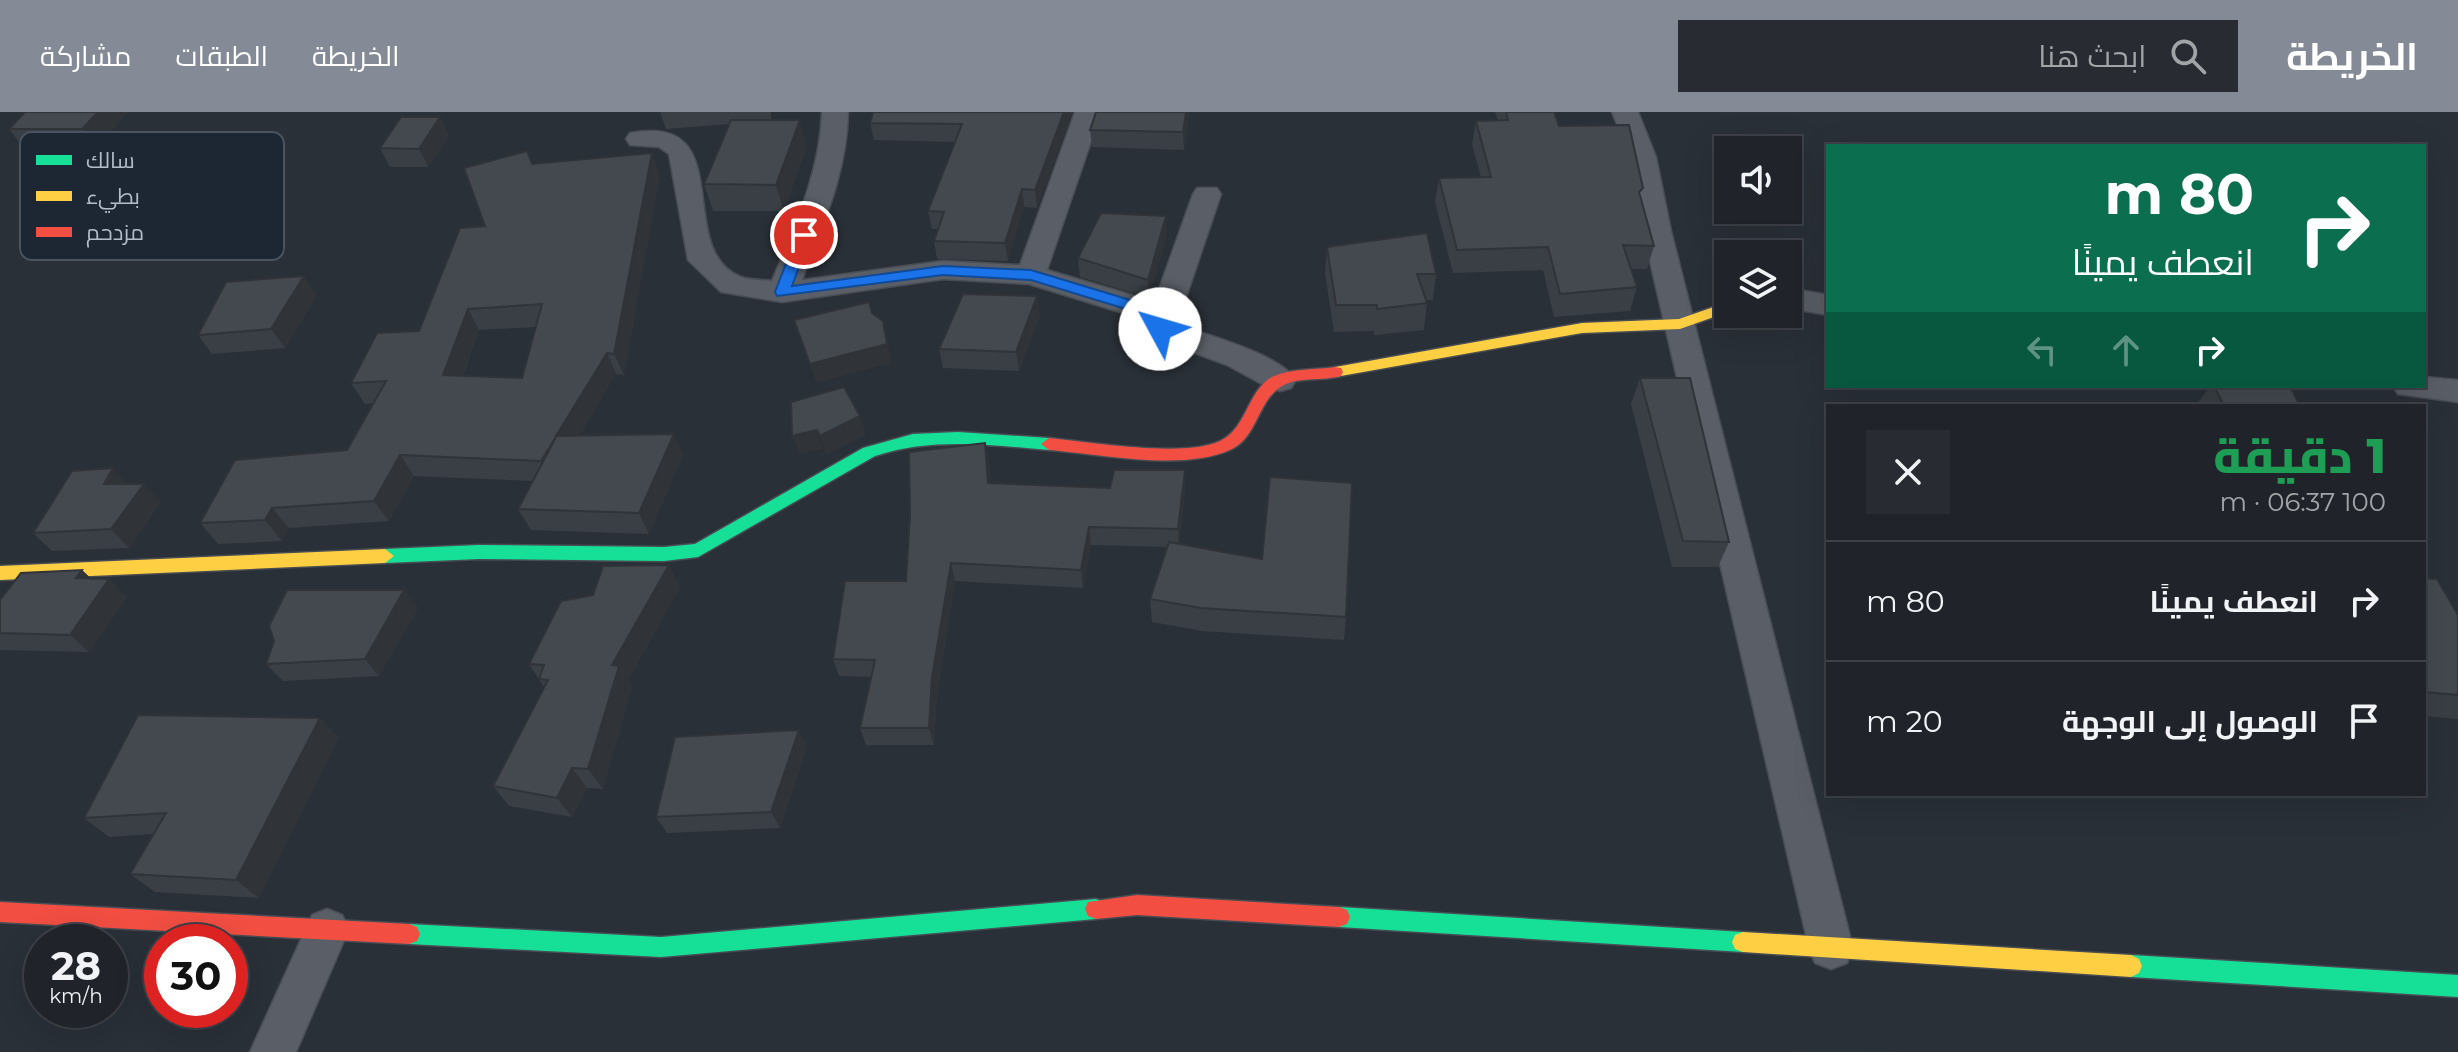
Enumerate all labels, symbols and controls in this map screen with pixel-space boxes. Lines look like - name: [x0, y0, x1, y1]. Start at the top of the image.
- search box: [1678, 20, 2238, 92]
- text: الخريطة: [2286, 33, 2418, 80]
- icon: search: [2166, 34, 2210, 78]
- text: ابحث هنا: [2038, 38, 2146, 75]
- text: مشاركة: [40, 39, 131, 73]
- text: الطبقات: [175, 39, 268, 73]
- text: الخريطة: [312, 39, 399, 73]
- legend: [20, 132, 284, 260]
- map controls: [1714, 136, 1802, 328]
- button: sound: [1714, 136, 1802, 224]
- text: سالك: [86, 147, 135, 174]
- text: 80 m: [2104, 160, 2254, 228]
- icon: right: [2282, 176, 2386, 280]
- text: بطيء: [86, 183, 140, 213]
- pin: [770, 201, 838, 269]
- icon: arrive: [782, 213, 826, 257]
- text: مزدحم: [86, 219, 144, 248]
- button: layers: [1714, 240, 1802, 328]
- text: انعطف يمينًا: [2072, 240, 2254, 284]
- position arrow: [1118, 287, 1202, 371]
- icon: left: [2020, 328, 2064, 372]
- icon: ahead: [2104, 328, 2148, 372]
- icon: right: [2188, 328, 2232, 372]
- text: 1 دقيقة: [2213, 427, 2386, 485]
- button: close: [1866, 430, 1950, 514]
- text: 100 m · 06:37: [2219, 486, 2386, 518]
- icon: right: [2342, 579, 2386, 623]
- text: 80 m: [1866, 583, 1945, 620]
- text: انعطف يمينًا: [2150, 583, 2318, 620]
- icon: arrive: [2342, 699, 2386, 743]
- text: 20 m: [1866, 703, 1943, 740]
- text: الوصول إلى الوجهة: [2062, 703, 2318, 740]
- speed limit sign: 30: [144, 924, 248, 1028]
- text: 28: [51, 941, 101, 990]
- text: km/h: [49, 984, 103, 1008]

